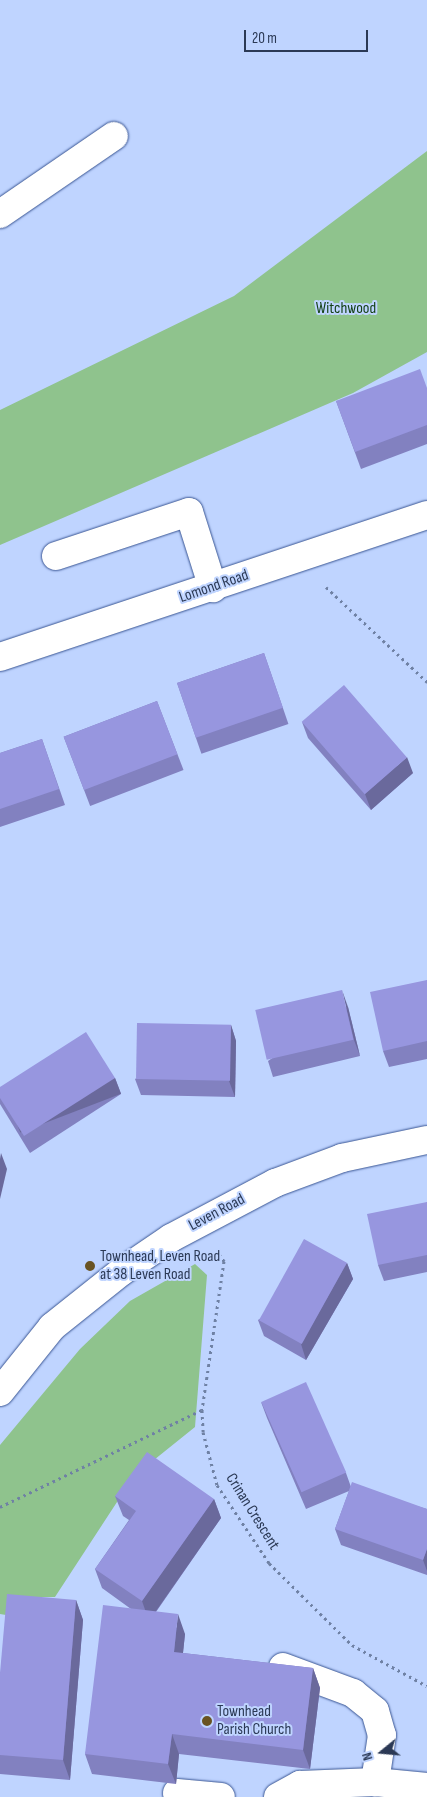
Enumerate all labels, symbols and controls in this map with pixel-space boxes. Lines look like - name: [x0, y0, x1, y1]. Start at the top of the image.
- scale bar: [247, 20, 371, 52]
- text: 20 m: [252, 29, 277, 48]
- park label: Witchwood: [316, 299, 376, 319]
- street label: Lomond Road: [177, 566, 251, 608]
- street label: Leven Road: [186, 1190, 248, 1236]
- place label: Townhead, Leven Road at 38 Leven Road: [100, 1247, 220, 1285]
- marker: Townhead, Leven Road at 38 Leven Road: [84, 1260, 96, 1272]
- street label: Crinan Crescent: [221, 1470, 283, 1554]
- place label: Townhead Parish Church: [217, 1702, 291, 1740]
- marker: Townhead Parish Church: [201, 1715, 213, 1727]
- north arrow: [357, 1727, 407, 1777]
- text: N: [358, 1750, 376, 1763]

